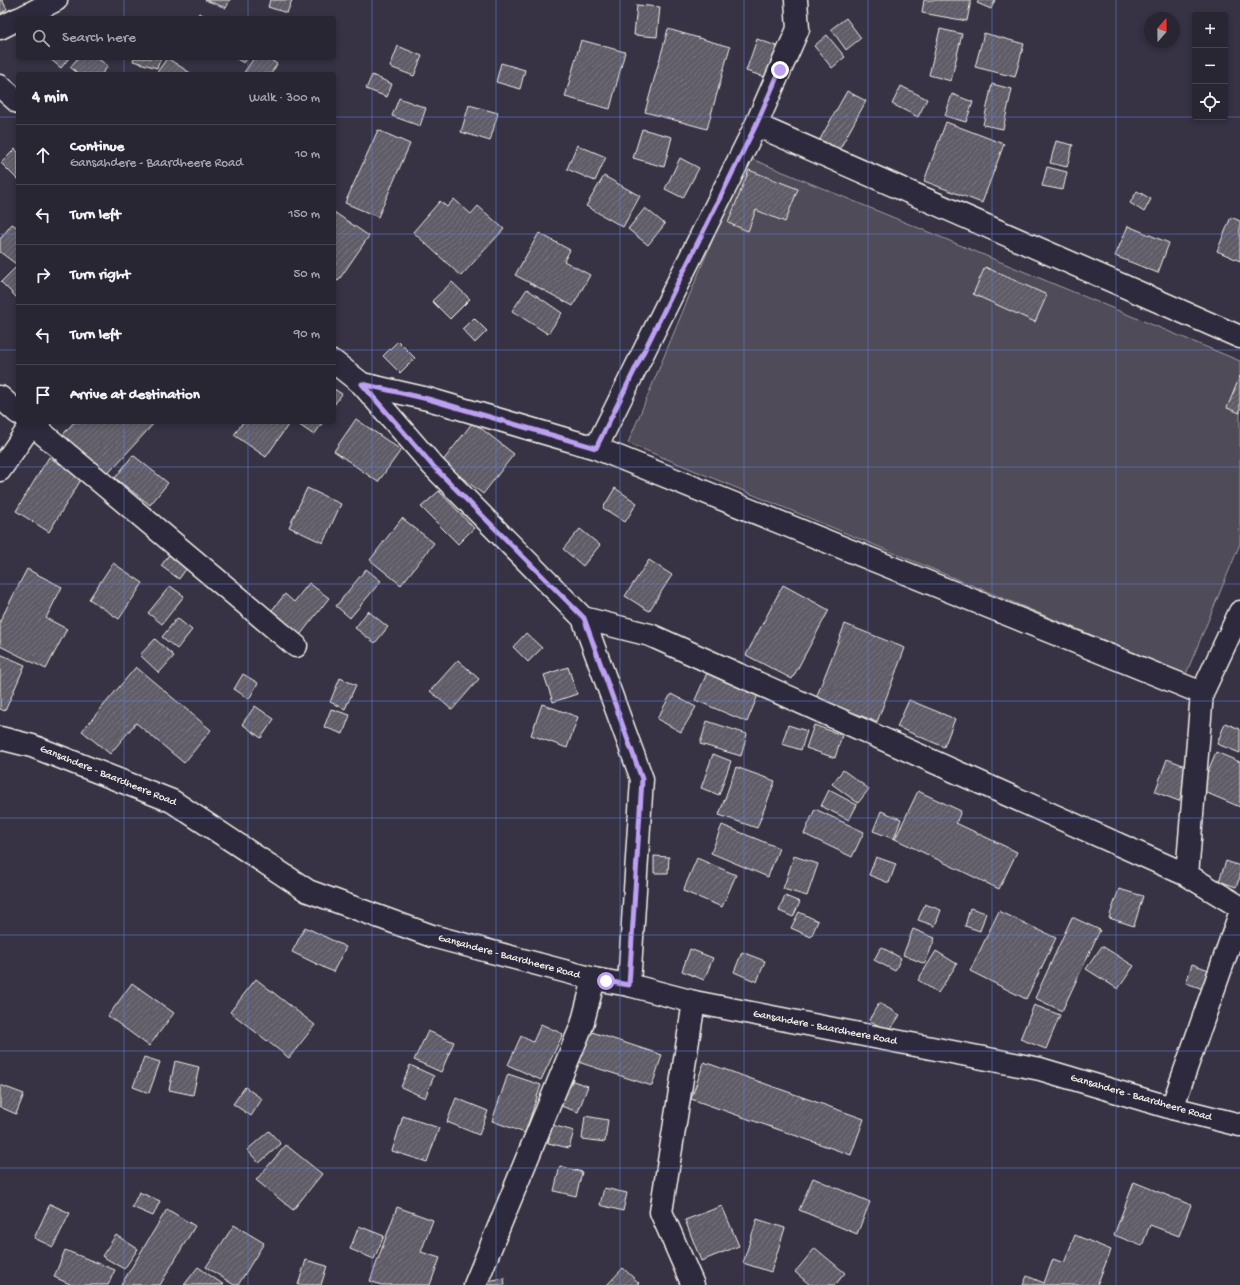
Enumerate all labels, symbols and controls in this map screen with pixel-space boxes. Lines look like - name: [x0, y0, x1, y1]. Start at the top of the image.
- north arrow: [1144, 12, 1180, 48]
- map controls: [1192, 12, 1228, 120]
- button: +: [1192, 12, 1228, 48]
- search box: [16, 16, 336, 60]
- icon: search: [30, 27, 52, 49]
- text: Search here: [62, 29, 136, 47]
- button: −: [1192, 48, 1228, 84]
- route end: [771, 61, 789, 79]
- button: locate: [1192, 84, 1228, 120]
- text: 4 min: [32, 88, 68, 108]
- text: Walk · 300 m: [249, 91, 320, 106]
- text: Continue: [70, 138, 124, 156]
- icon: ahead: [32, 144, 54, 166]
- text: 10 m: [295, 147, 320, 162]
- text: Gansahdere - Baardheere Road: [70, 156, 243, 171]
- icon: left: [32, 204, 54, 226]
- text: Turn left: [70, 206, 121, 224]
- text: 150 m: [288, 207, 320, 222]
- icon: right: [32, 264, 54, 286]
- text: Turn right: [70, 266, 130, 284]
- text: 50 m: [293, 267, 320, 282]
- icon: left: [32, 324, 54, 346]
- text: Turn left: [70, 326, 121, 344]
- text: 90 m: [294, 327, 320, 342]
- icon: arrive: [32, 384, 54, 406]
- text: Arrive at destination: [70, 386, 200, 404]
- street label: Gansahdere - Baardheere Road: [38, 743, 180, 810]
- street label: Gansahdere - Baardheere Road: [437, 932, 583, 982]
- route start: [597, 972, 615, 990]
- street label: Gansahdere - Baardheere Road: [752, 1008, 899, 1048]
- street label: Gansahdere - Baardheere Road: [1069, 1072, 1214, 1124]

